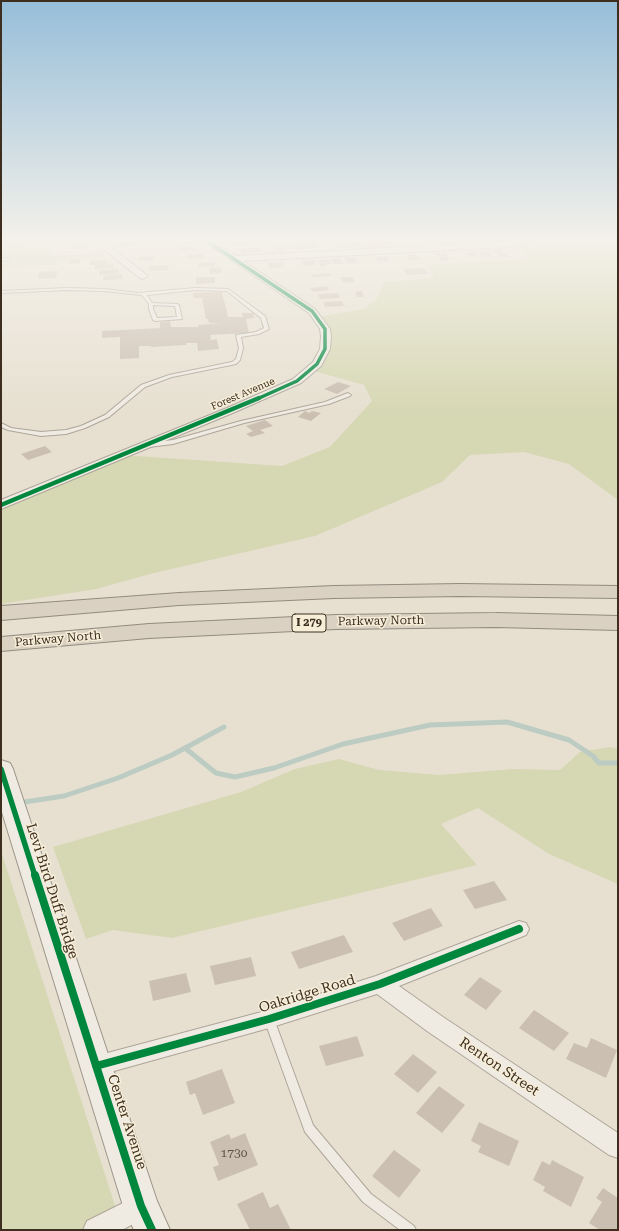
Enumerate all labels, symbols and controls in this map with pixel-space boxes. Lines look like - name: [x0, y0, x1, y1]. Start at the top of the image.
- street label: Forest Avenue: [209, 375, 277, 413]
- street label: Parkway North: [338, 613, 424, 629]
- road number: I 279: [292, 614, 326, 632]
- street label: Parkway North: [14, 628, 102, 650]
- street label: Levi Bird Duff Bridge: [22, 821, 82, 961]
- street label: Oakridge Road: [257, 971, 357, 1017]
- street label: Renton Street: [456, 1034, 542, 1100]
- street label: Center Avenue: [104, 1072, 150, 1172]
- house number: 1730: [221, 1146, 247, 1160]

